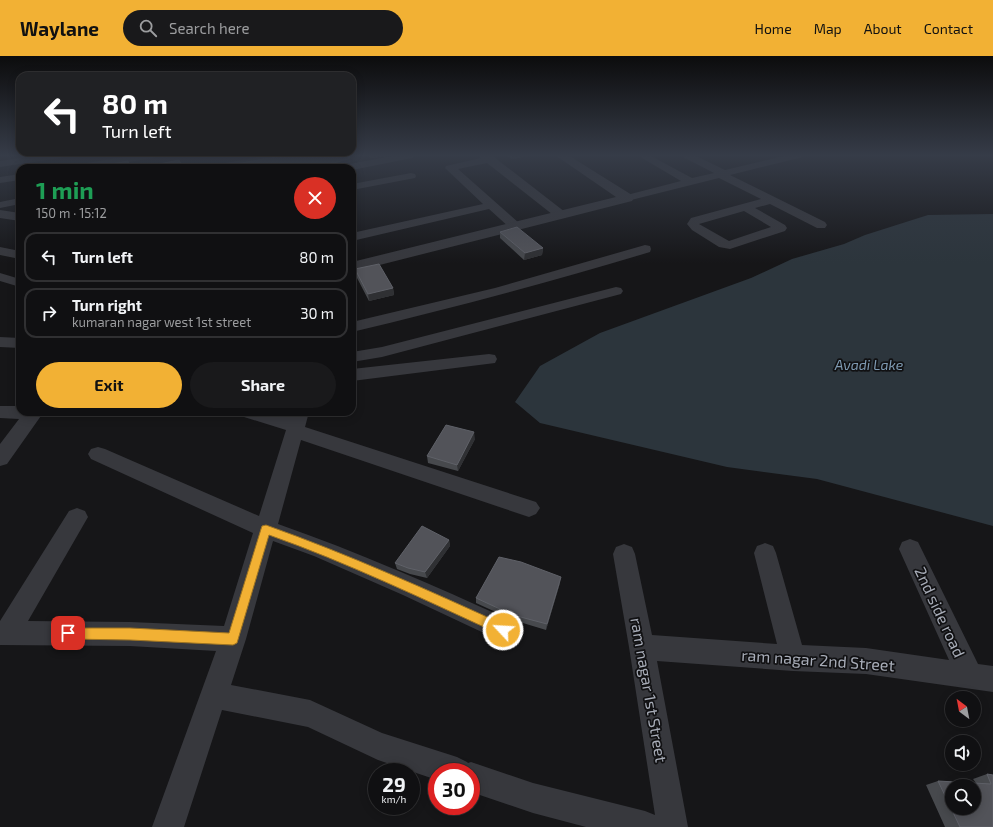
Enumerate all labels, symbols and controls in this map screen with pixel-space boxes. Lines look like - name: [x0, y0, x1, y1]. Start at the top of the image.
- search box: [123, 10, 403, 46]
- text: Waylane: [20, 17, 99, 40]
- icon: search: [137, 17, 159, 39]
- text: Search here: [169, 19, 250, 37]
- text: Home: [755, 20, 792, 37]
- text: Map: [814, 20, 842, 37]
- text: About: [864, 20, 902, 37]
- text: Contact: [924, 20, 973, 37]
- text: 80 m: [102, 86, 168, 120]
- icon: left: [36, 88, 88, 140]
- text: Turn left: [102, 120, 172, 142]
- text: 1 min: [36, 175, 94, 204]
- button: close: [294, 177, 336, 219]
- text: 150 m · 15:12: [36, 205, 107, 221]
- icon: left: [38, 246, 60, 268]
- text: Turn left: [72, 248, 133, 266]
- text: 80 m: [299, 248, 334, 266]
- text: Turn right: [72, 296, 142, 314]
- icon: right: [38, 302, 60, 324]
- text: 30 m: [300, 304, 334, 322]
- text: kumaran nagar west 1st street: [72, 314, 251, 330]
- water label: Avadi Lake: [834, 356, 904, 373]
- button: Exit: [36, 362, 182, 408]
- button: Share: [190, 362, 336, 408]
- street label: 2nd side road: [911, 563, 970, 660]
- position arrow: [482, 609, 524, 651]
- pin: [51, 616, 85, 650]
- street label: ram nagar 1st Street: [627, 616, 672, 764]
- icon: arrive: [57, 622, 79, 644]
- street label: ram nagar 2nd Street: [741, 645, 895, 674]
- north arrow: [945, 691, 981, 727]
- map controls: [945, 691, 981, 815]
- button: sound: [945, 735, 981, 771]
- speed limit sign: 30: [428, 763, 480, 815]
- text: 29: [382, 772, 406, 796]
- button: search: [945, 779, 981, 815]
- text: km/h: [382, 793, 406, 805]

